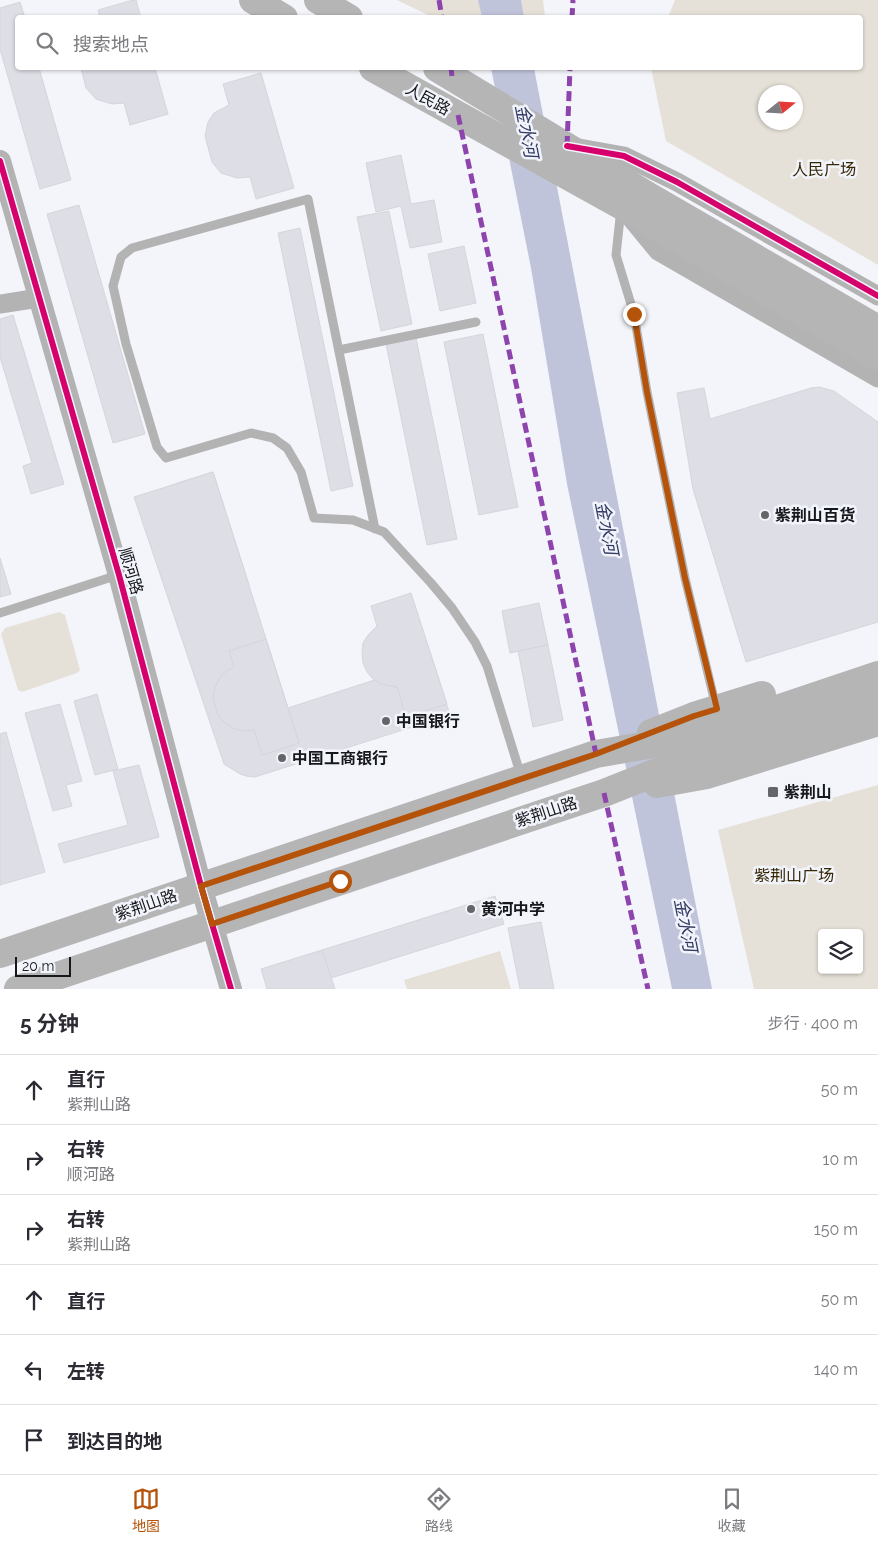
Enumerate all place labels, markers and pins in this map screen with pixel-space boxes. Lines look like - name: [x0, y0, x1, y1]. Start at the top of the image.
- place label: 紫荆山百货: [775, 506, 855, 525]
- marker: 紫荆山百货: [759, 509, 771, 521]
- place label: 中国银行: [396, 712, 460, 731]
- marker: 中国银行: [380, 715, 392, 727]
- place label: 中国工商银行: [292, 749, 388, 768]
- marker: 中国工商银行: [276, 752, 288, 764]
- place label: 紫荆山: [784, 783, 832, 802]
- marker: 紫荆山: [766, 785, 780, 799]
- place label: 黄河中学: [481, 900, 545, 919]
- marker: 黄河中学: [465, 903, 477, 915]

